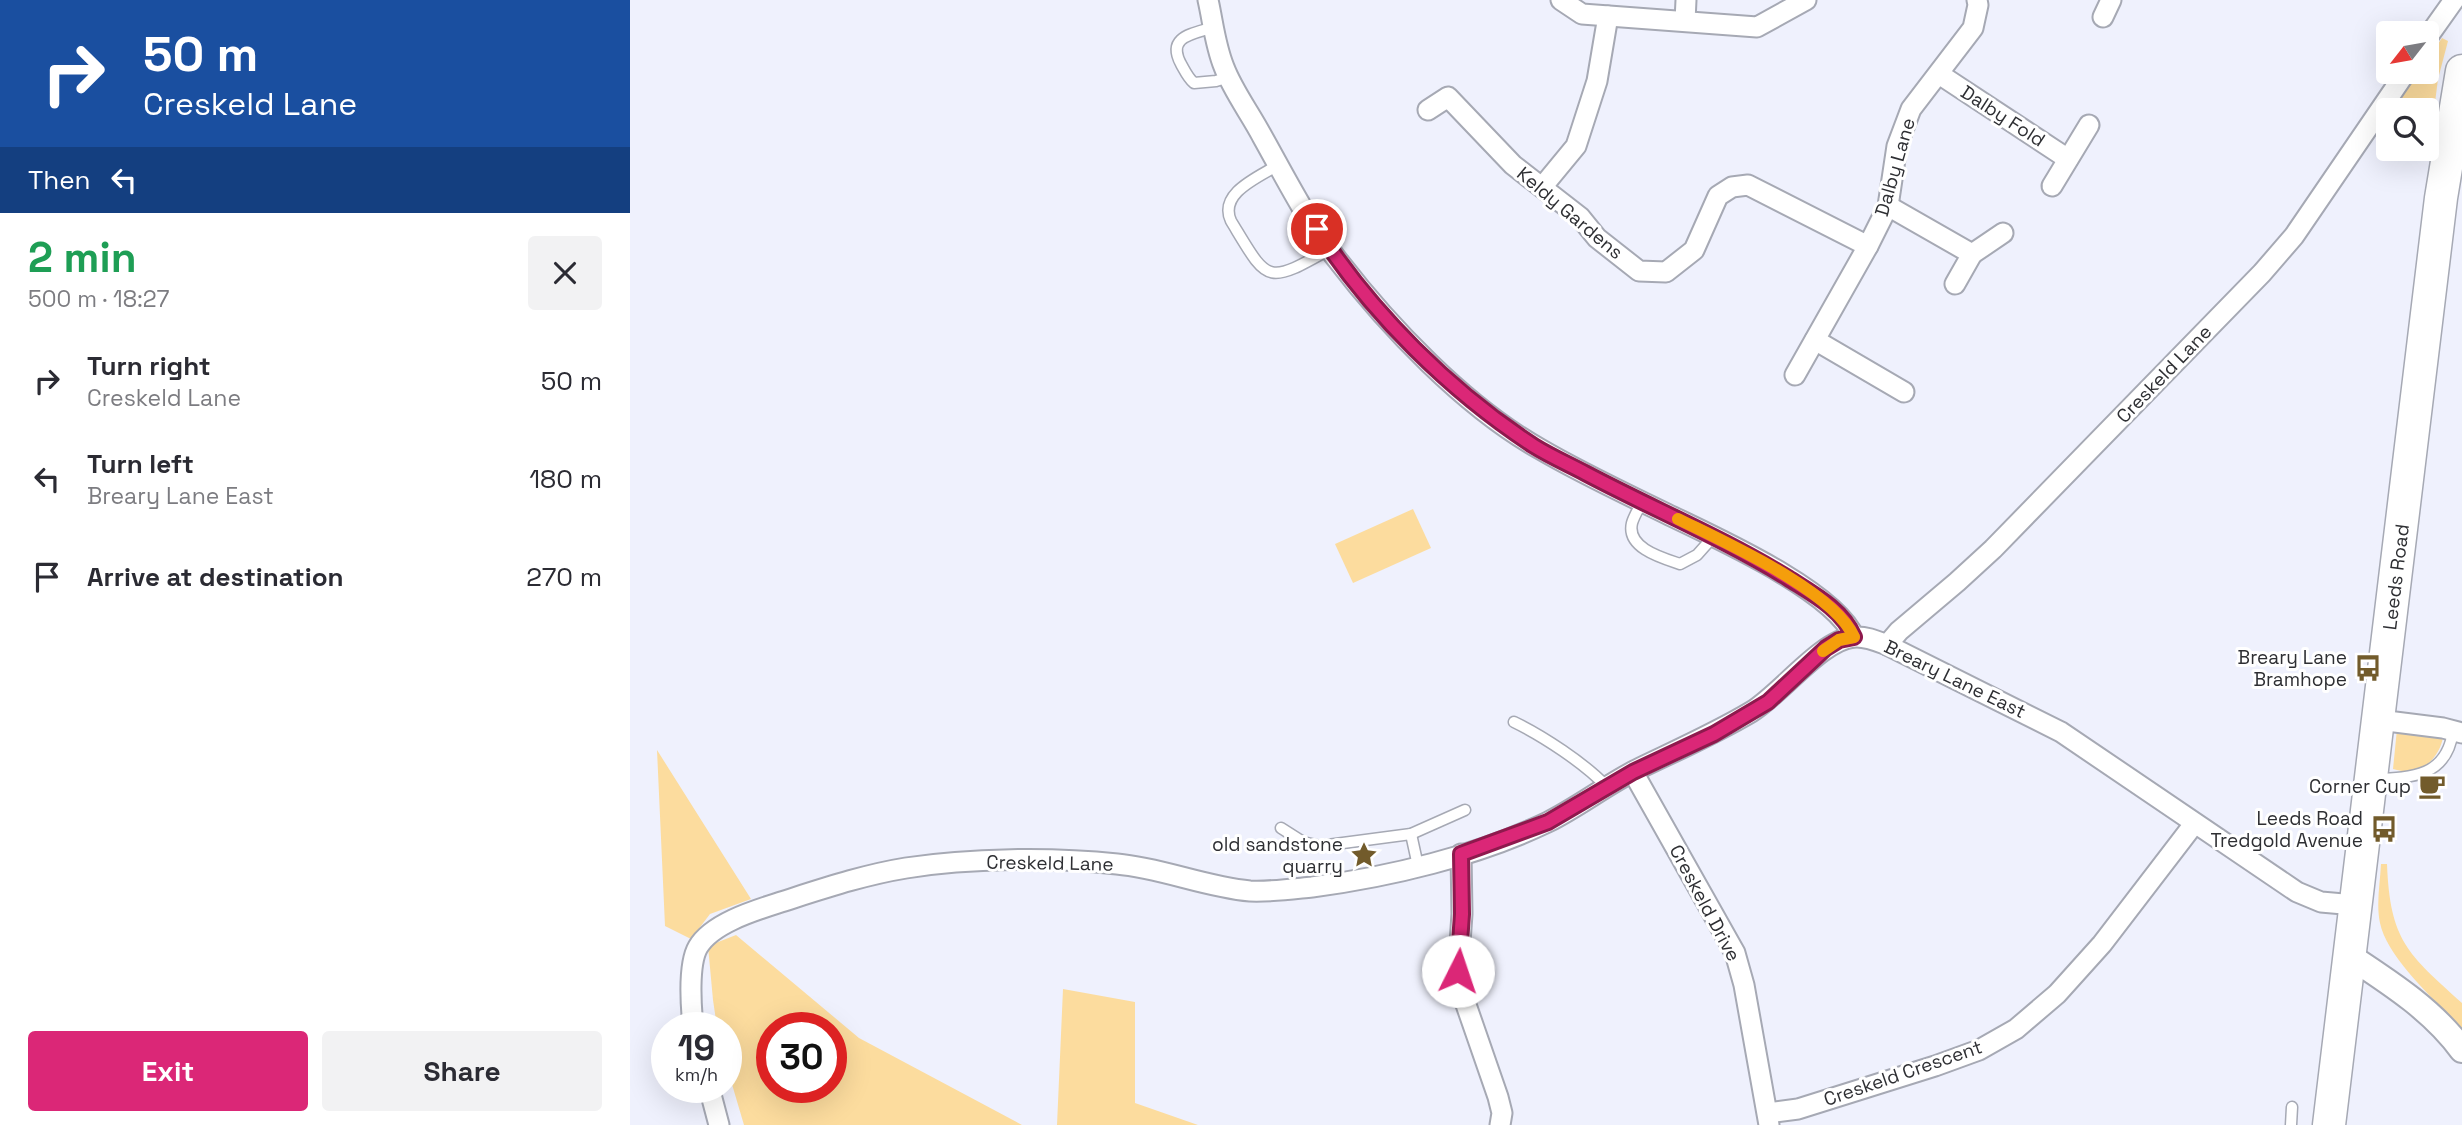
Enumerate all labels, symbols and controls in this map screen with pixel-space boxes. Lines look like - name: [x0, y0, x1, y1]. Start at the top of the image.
- north arrow: [2376, 21, 2440, 84]
- map controls: [2376, 21, 2439, 161]
- text: 50 m: [143, 23, 258, 85]
- icon: right: [28, 28, 119, 119]
- street label: Dalby Fold: [1956, 79, 2050, 153]
- text: Creskeld Lane: [143, 84, 357, 124]
- button: search: [2376, 98, 2439, 161]
- street label: Dalby Lane: [1869, 115, 1921, 219]
- icon: left: [105, 161, 143, 199]
- street label: Keldy Gardens: [1512, 161, 1628, 265]
- text: Then: [28, 163, 91, 197]
- pin: [1287, 199, 1347, 259]
- icon: arrive: [1298, 210, 1336, 248]
- text: 2 min: [28, 231, 137, 284]
- button: close: [528, 236, 602, 310]
- text: 500 m · 18:27: [28, 284, 170, 314]
- street label: Creskeld Lane: [2111, 320, 2217, 428]
- text: Turn right: [87, 349, 211, 383]
- icon: right: [28, 362, 66, 400]
- text: 50 m: [541, 364, 602, 398]
- text: Creskeld Lane: [87, 383, 241, 413]
- text: Turn left: [87, 447, 194, 481]
- icon: left: [28, 460, 66, 498]
- text: 180 m: [529, 462, 602, 496]
- text: Breary Lane East: [87, 481, 274, 511]
- street label: Leeds Road: [2377, 523, 2415, 631]
- icon: arrive: [28, 558, 66, 596]
- text: Arrive at destination: [87, 560, 344, 594]
- text: 270 m: [526, 560, 602, 594]
- street label: Breary Lane East: [1880, 634, 2030, 724]
- place label: Breary Lane Bramhope: [2238, 645, 2347, 692]
- bus stop icon: Breary Lane Bramhope: [2353, 653, 2383, 683]
- cafe icon: Corner Cup: [2417, 771, 2447, 801]
- place label: Corner Cup: [2309, 774, 2411, 799]
- place label: Leeds Road Tredgold Avenue: [2210, 806, 2363, 853]
- bus stop icon: Leeds Road Tredgold Avenue: [2369, 814, 2399, 844]
- place label: old sandstone quarry: [1212, 832, 1343, 879]
- place icon: old sandstone quarry: [1349, 840, 1379, 870]
- street label: Creskeld Drive: [1664, 840, 1746, 966]
- street label: Creskeld Lane: [986, 849, 1114, 877]
- position arrow: [1421, 934, 1495, 1008]
- speed limit sign: 30: [756, 1012, 847, 1103]
- text: 19: [678, 1026, 715, 1070]
- button: Exit: [28, 1031, 308, 1111]
- button: Share: [322, 1031, 602, 1111]
- street label: Creskeld Crescent: [1820, 1034, 1986, 1112]
- text: km/h: [675, 1063, 718, 1086]

